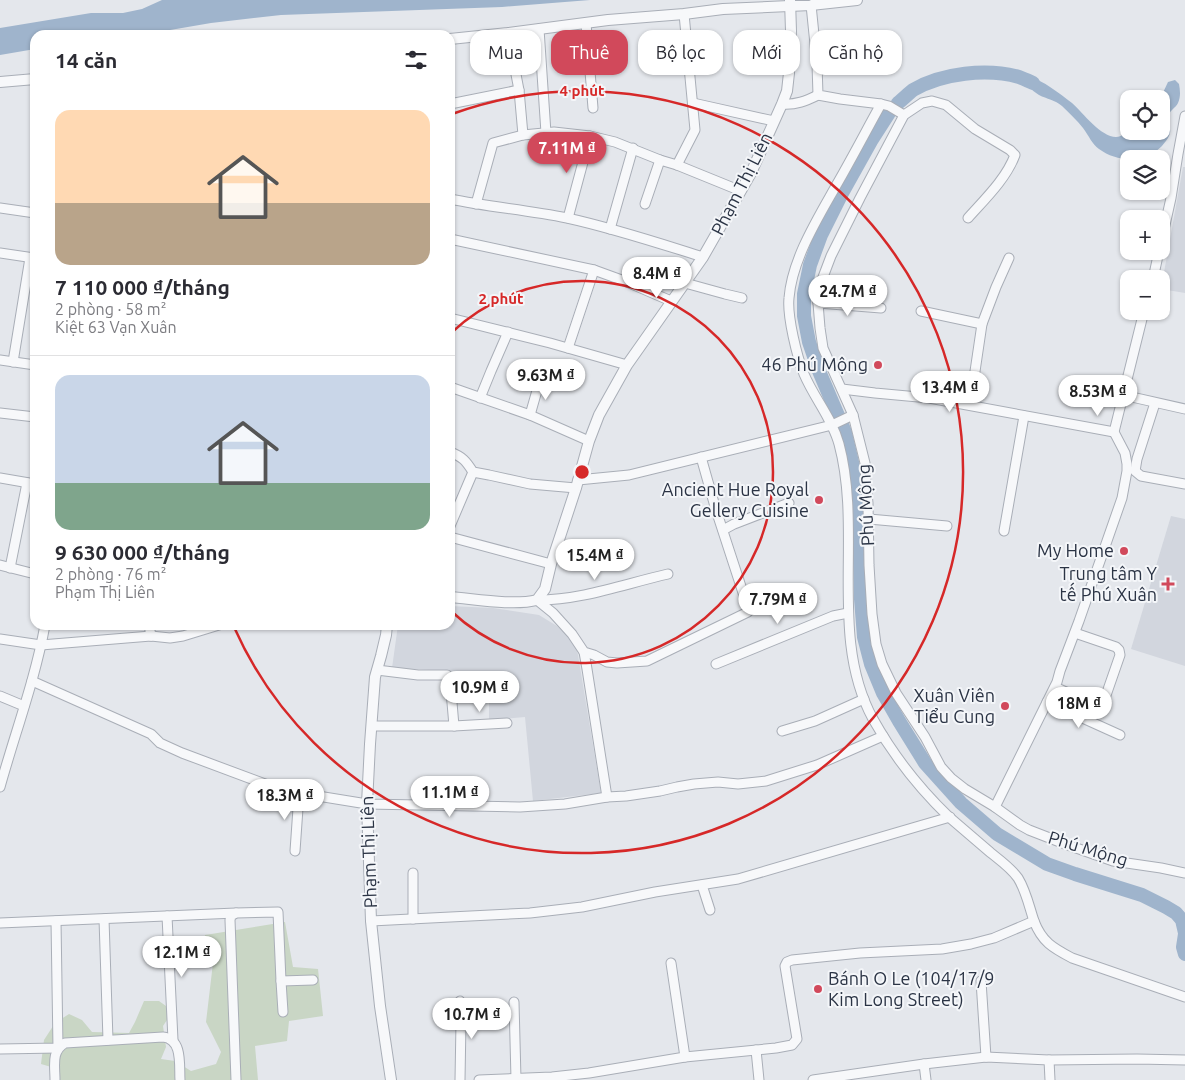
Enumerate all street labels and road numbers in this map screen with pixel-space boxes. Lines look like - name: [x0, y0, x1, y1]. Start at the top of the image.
- street label: Phạm Thị Liên: [707, 129, 776, 238]
- street label: Phú Mộng: [853, 463, 877, 547]
- street label: Phạm Thị Liên: [356, 795, 380, 909]
- street label: Phú Mộng: [1046, 826, 1131, 870]

